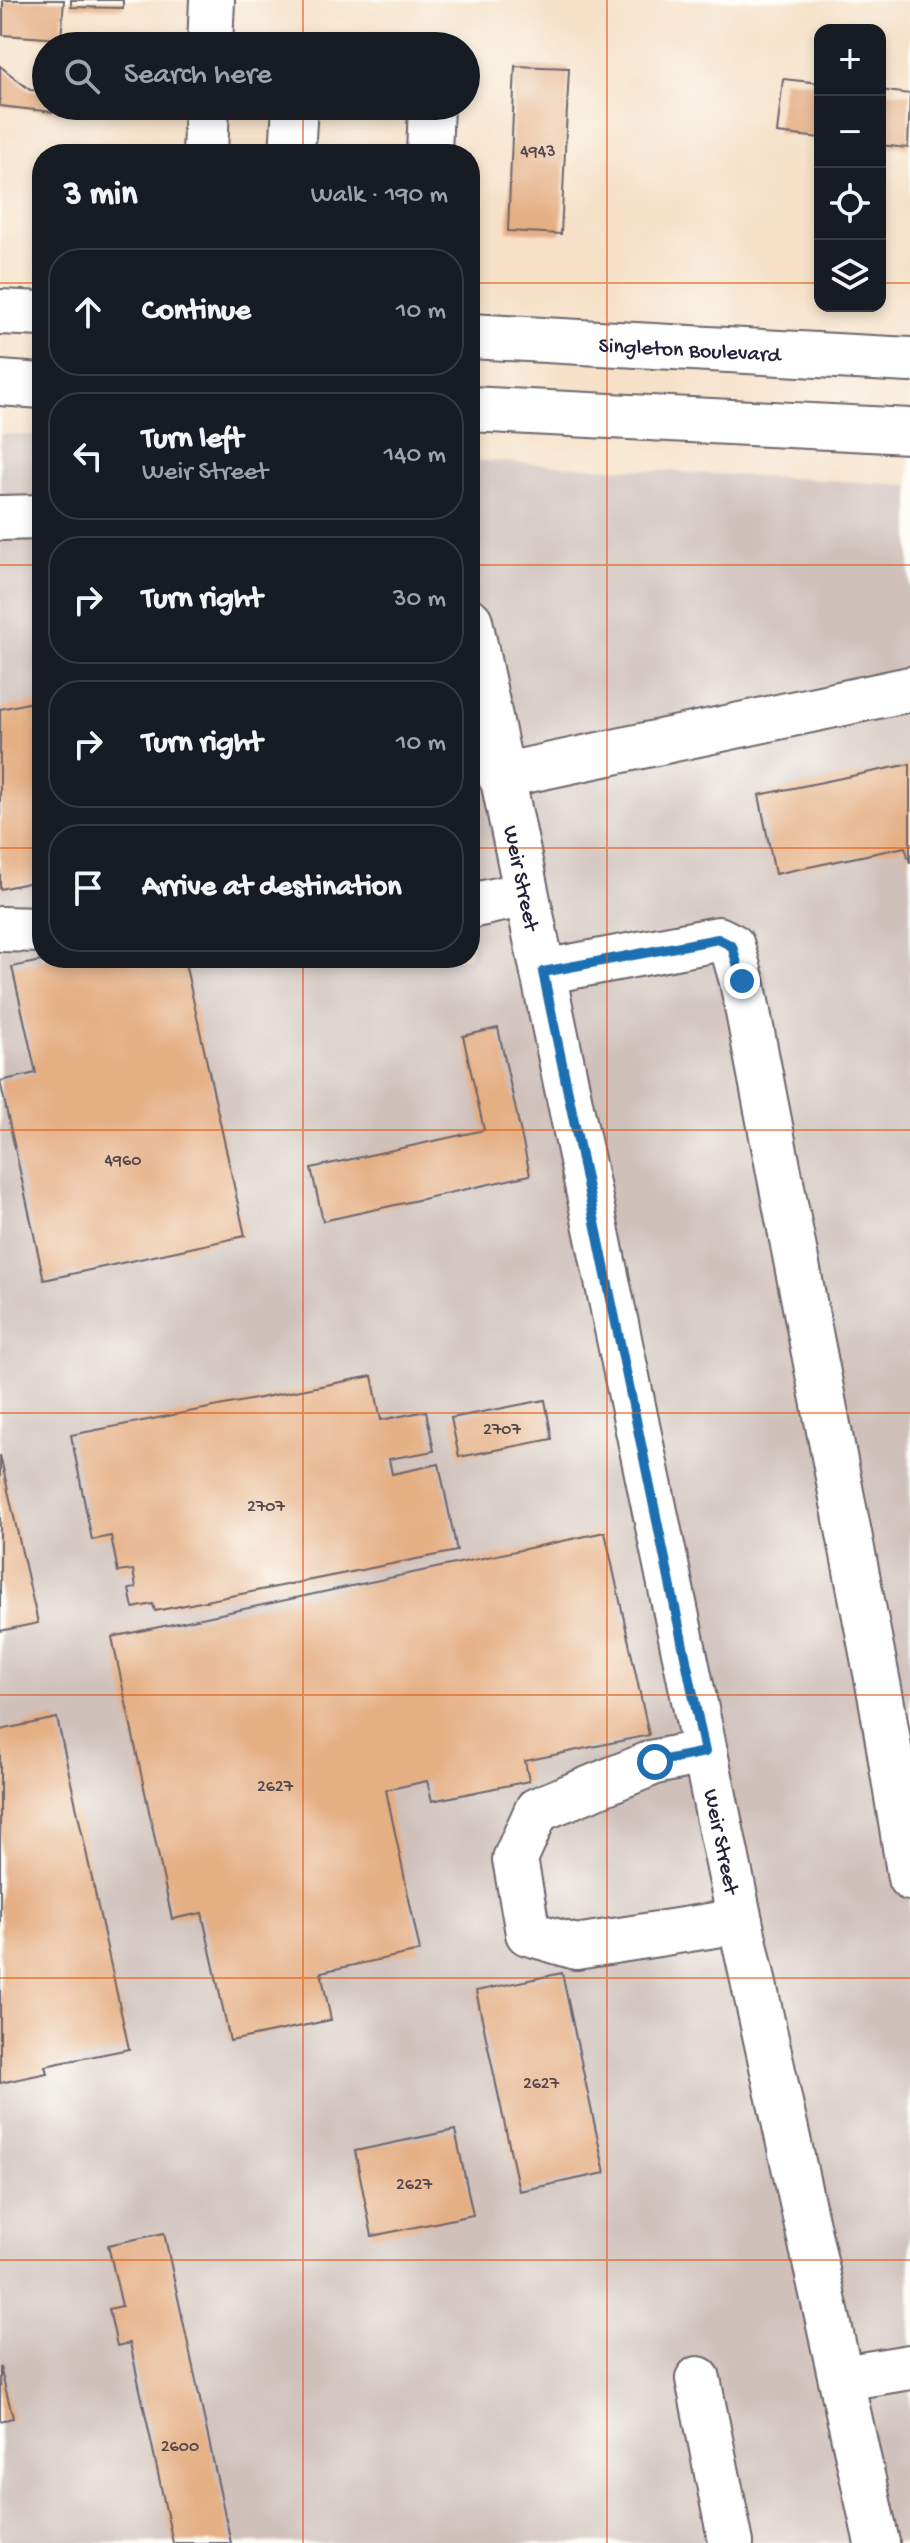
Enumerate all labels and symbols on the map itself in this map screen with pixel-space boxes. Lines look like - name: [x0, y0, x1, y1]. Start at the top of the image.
- house number: 4943: [520, 142, 556, 163]
- street label: Singleton Boulevard: [598, 334, 783, 370]
- street label: Weir Street: [496, 824, 543, 935]
- route end: [724, 963, 760, 999]
- house number: 4960: [105, 1151, 141, 1172]
- house number: 2707: [483, 1420, 522, 1441]
- house number: 2707: [247, 1497, 286, 1518]
- route start: [637, 1744, 673, 1780]
- house number: 2627: [257, 1777, 294, 1798]
- street label: Weir Street: [696, 1787, 743, 1899]
- house number: 2627: [523, 2074, 560, 2095]
- house number: 2627: [396, 2175, 433, 2196]
- house number: 2600: [161, 2437, 199, 2458]

